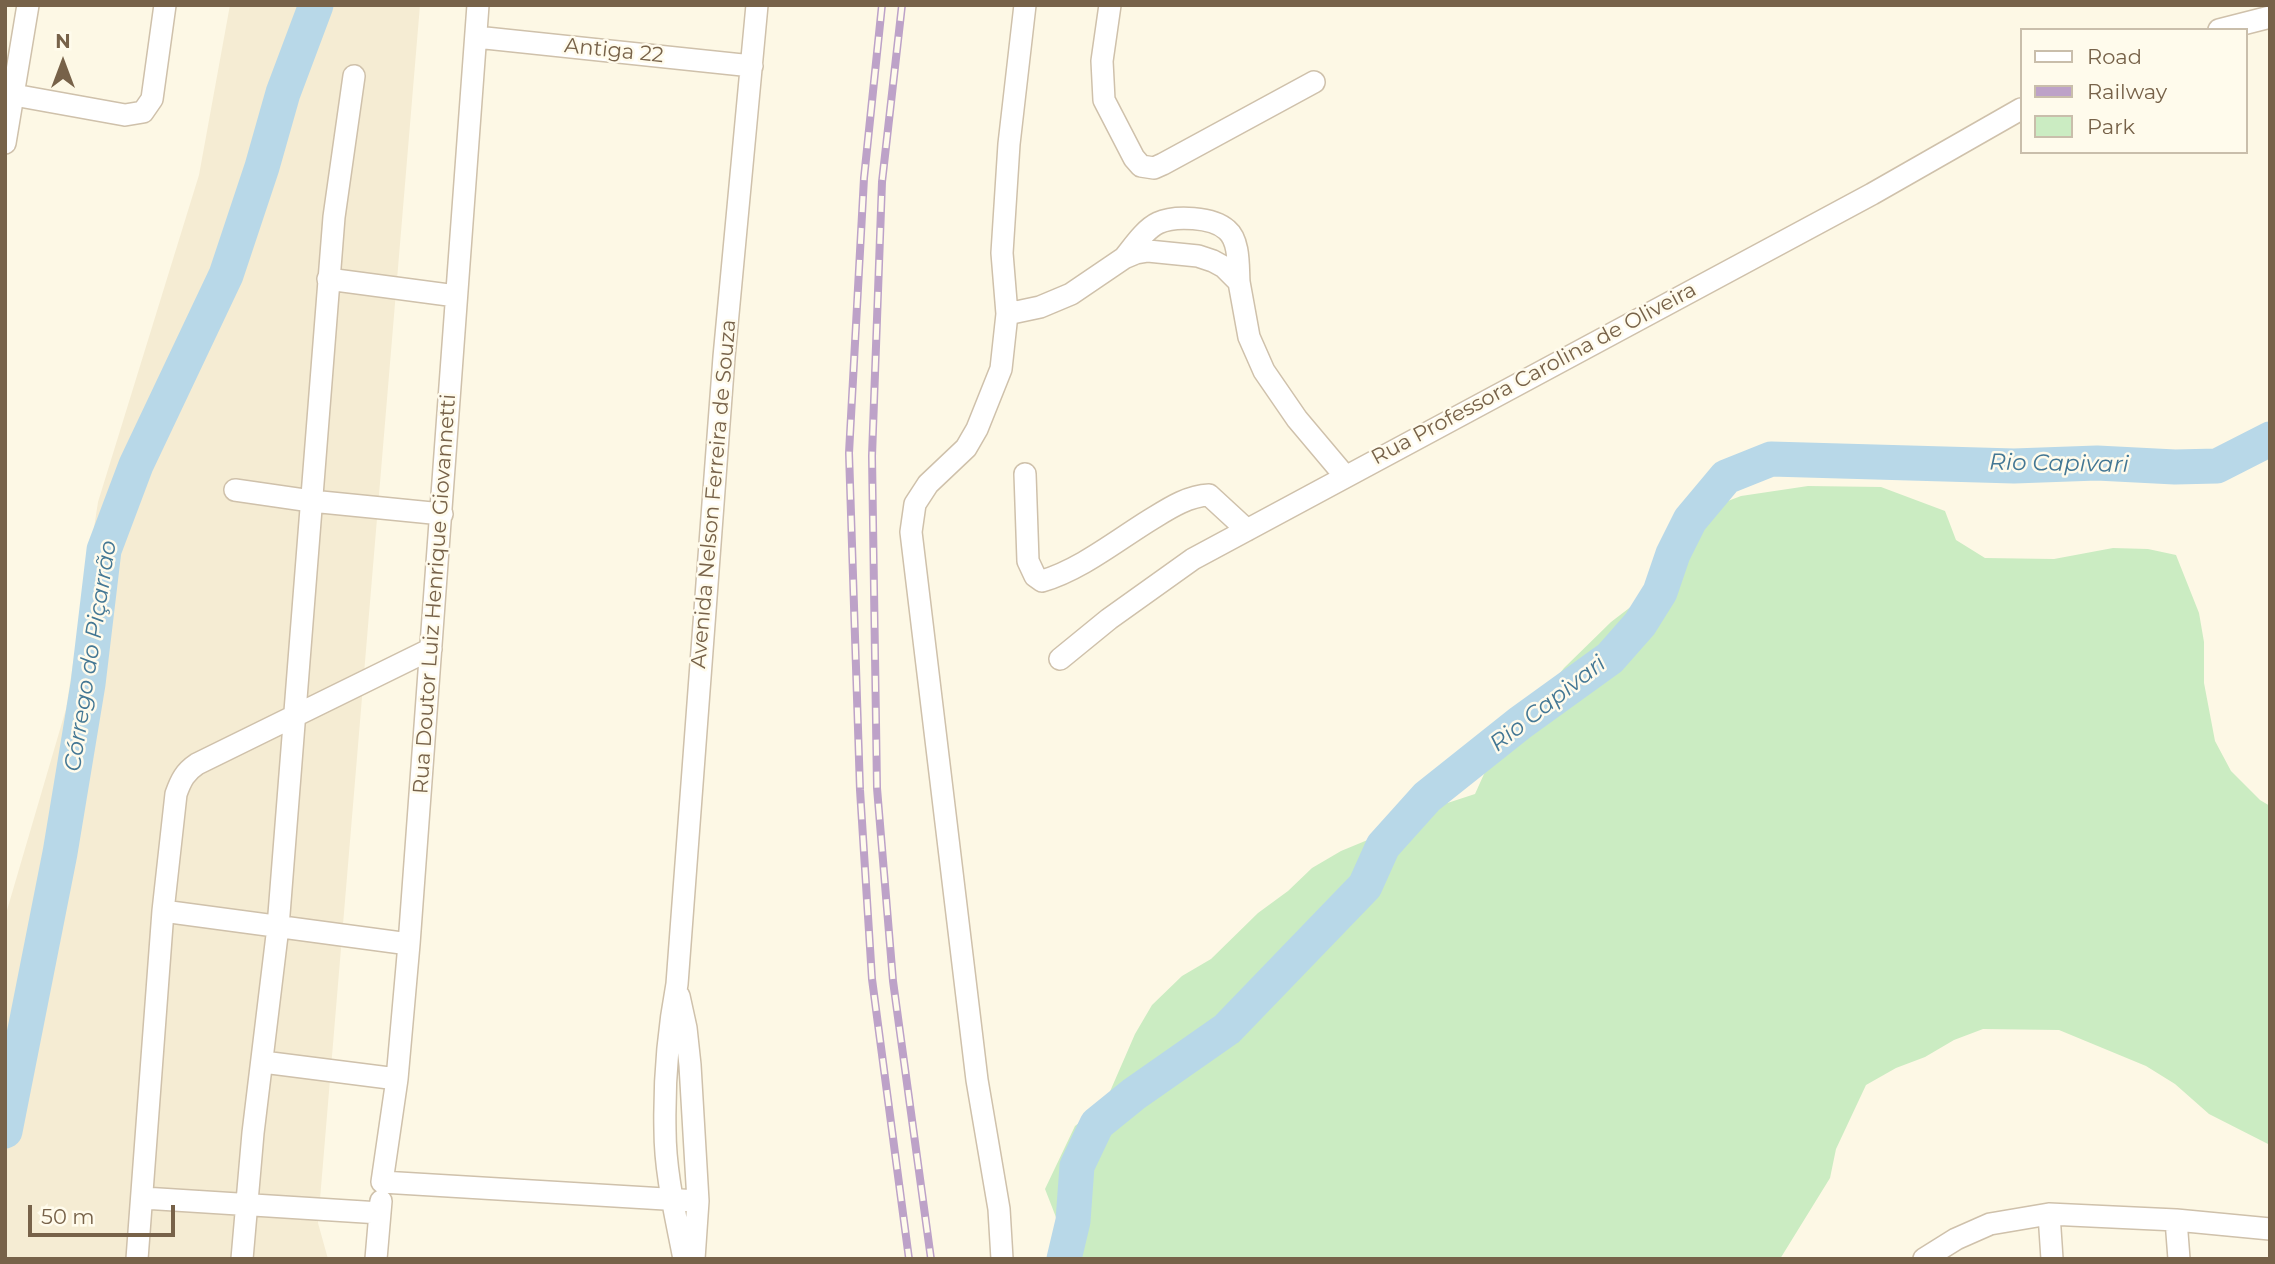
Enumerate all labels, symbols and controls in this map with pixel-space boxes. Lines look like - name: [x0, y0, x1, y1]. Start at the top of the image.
- north arrow: [28, 28, 98, 98]
- legend: [2020, 28, 2247, 154]
- text: N: [55, 30, 71, 53]
- street label: Antiga 22: [563, 33, 665, 69]
- text: Road: [2087, 44, 2142, 69]
- text: Railway: [2087, 79, 2167, 104]
- text: Park: [2087, 114, 2135, 139]
- street label: Rua Professora Carolina de Oliveira: [1367, 277, 1701, 471]
- street label: Avenida Nelson Ferreira de Souza: [686, 318, 742, 670]
- street label: Rua Doutor Luiz Henrique Giovannetti: [408, 393, 462, 795]
- water label: Rio Capivari: [1989, 449, 2129, 479]
- water label: Córrego do Piçarrão: [59, 538, 123, 774]
- water label: Rio Capivari: [1485, 650, 1611, 758]
- scale bar: [32, 1190, 178, 1234]
- text: 50 m: [41, 1204, 95, 1229]

